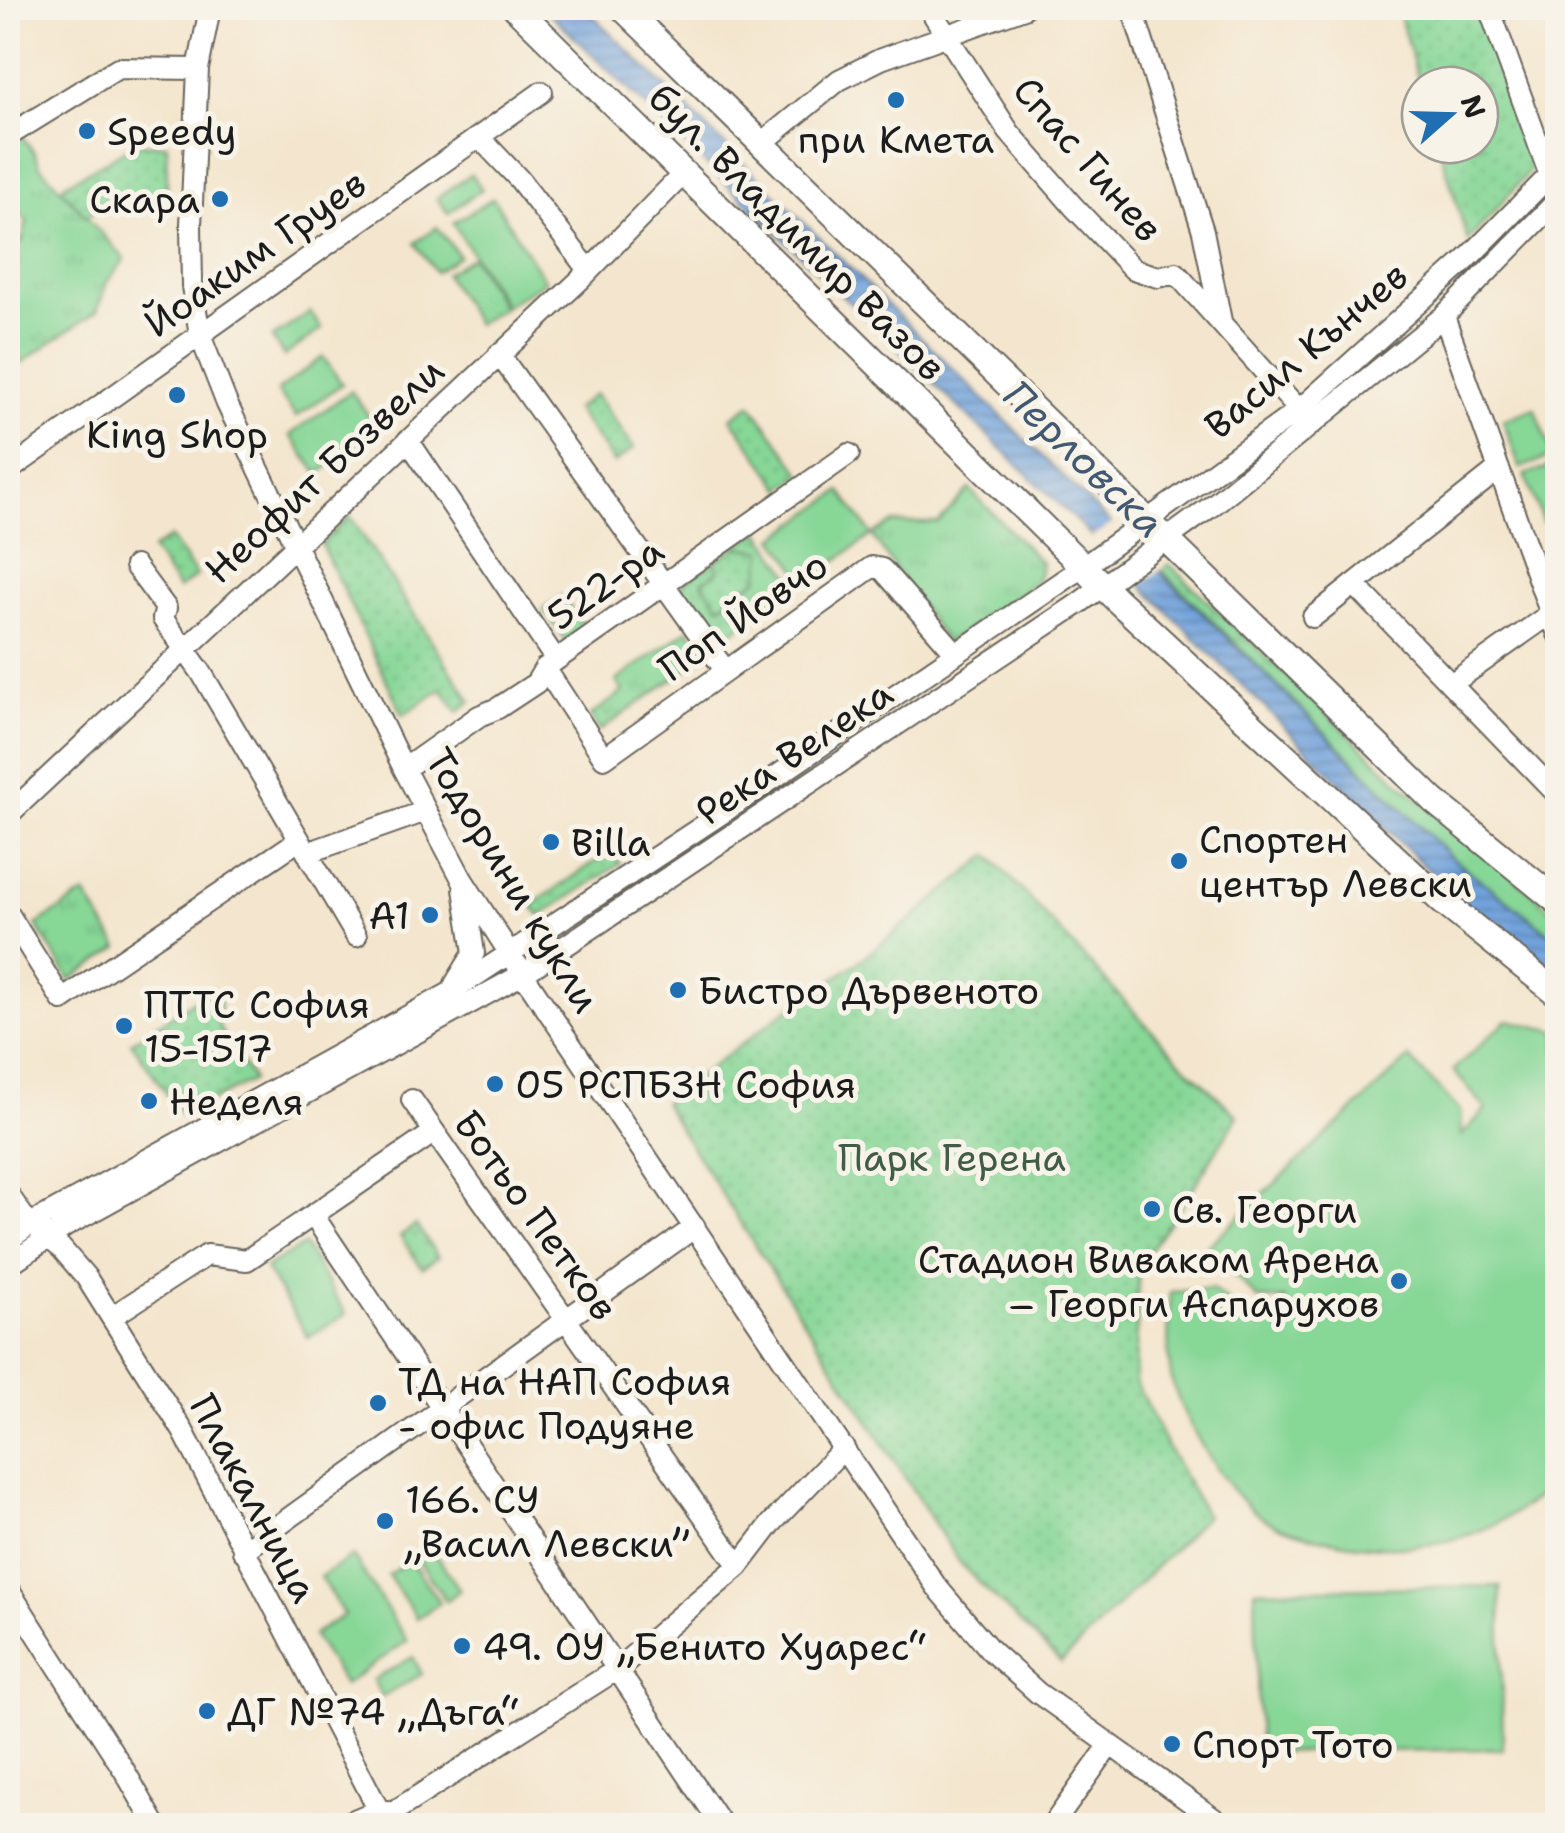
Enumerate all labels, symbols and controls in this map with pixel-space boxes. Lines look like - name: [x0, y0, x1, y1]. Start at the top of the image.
- street label: Спас Гинев: [1002, 65, 1174, 253]
- north arrow: [1400, 65, 1500, 165]
- street label: бул. Владимир Вазов: [637, 72, 957, 392]
- marker: при Кмета: [885, 89, 907, 111]
- text: N: [1452, 90, 1495, 123]
- place label: Speedy: [107, 106, 237, 157]
- place label: при Кмета: [798, 114, 995, 165]
- marker: Speedy: [76, 120, 98, 142]
- street label: Йоаким Груев: [134, 158, 376, 348]
- place label: Скара: [89, 174, 200, 225]
- marker: Скара: [209, 188, 231, 210]
- street label: Васил Кънчев: [1194, 250, 1418, 450]
- street label: Неофит Бозвели: [193, 346, 455, 594]
- water label: Перловска: [992, 368, 1176, 550]
- marker: King Shop: [166, 384, 188, 406]
- place label: King Shop: [86, 409, 268, 460]
- street label: 522-ра: [537, 524, 674, 641]
- street label: Поп Йовчо: [648, 539, 838, 693]
- street label: Река Велека: [686, 667, 903, 837]
- street label: Тодорини кукли: [414, 738, 612, 1022]
- place label: Спортен център Левски: [1199, 814, 1472, 909]
- place label: Billa: [571, 817, 651, 868]
- marker: Billa: [540, 831, 562, 853]
- marker: Спортен център Левски: [1168, 850, 1190, 872]
- place label: A1: [369, 890, 410, 941]
- marker: A1: [419, 904, 441, 926]
- place label: Бистро Дървеното: [698, 965, 1039, 1016]
- place label: ПТТС София 15-1517: [144, 979, 370, 1074]
- marker: Бистро Дървеното: [667, 979, 689, 1001]
- marker: ПТТС София 15-1517: [113, 1015, 135, 1037]
- place label: 05 РСПБЗН София: [515, 1059, 856, 1110]
- marker: 05 РСПБЗН София: [484, 1073, 506, 1095]
- place label: Неделя: [169, 1076, 304, 1127]
- marker: Неделя: [138, 1090, 160, 1112]
- street label: Ботьо Петков: [442, 1100, 630, 1330]
- park label: Парк Герена: [838, 1132, 1066, 1183]
- place label: Св. Георги: [1172, 1184, 1357, 1235]
- marker: Св. Георги: [1141, 1198, 1163, 1220]
- place label: Стадион Виваком Арена – Георги Аспарухов: [918, 1234, 1379, 1329]
- marker: Стадион Виваком Арена – Георги Аспарухов: [1388, 1270, 1410, 1292]
- place label: ТД на НАП София - офис Подуяне: [398, 1356, 731, 1451]
- street label: Плакалница: [178, 1385, 330, 1611]
- marker: ТД на НАП София - офис Подуяне: [367, 1392, 389, 1414]
- place label: 166. СУ „Васил Левски”: [404, 1474, 690, 1569]
- marker: 166. СУ „Васил Левски”: [374, 1510, 396, 1532]
- place label: 49. ОУ „Бенито Хуарес“: [482, 1621, 926, 1672]
- marker: 49. ОУ „Бенито Хуарес“: [451, 1635, 473, 1657]
- place label: ДГ №74 „Дъга“: [227, 1686, 519, 1737]
- marker: ДГ №74 „Дъга“: [196, 1700, 218, 1722]
- place label: Спорт Тото: [1192, 1719, 1394, 1770]
- marker: Спорт Тото: [1161, 1733, 1183, 1755]

